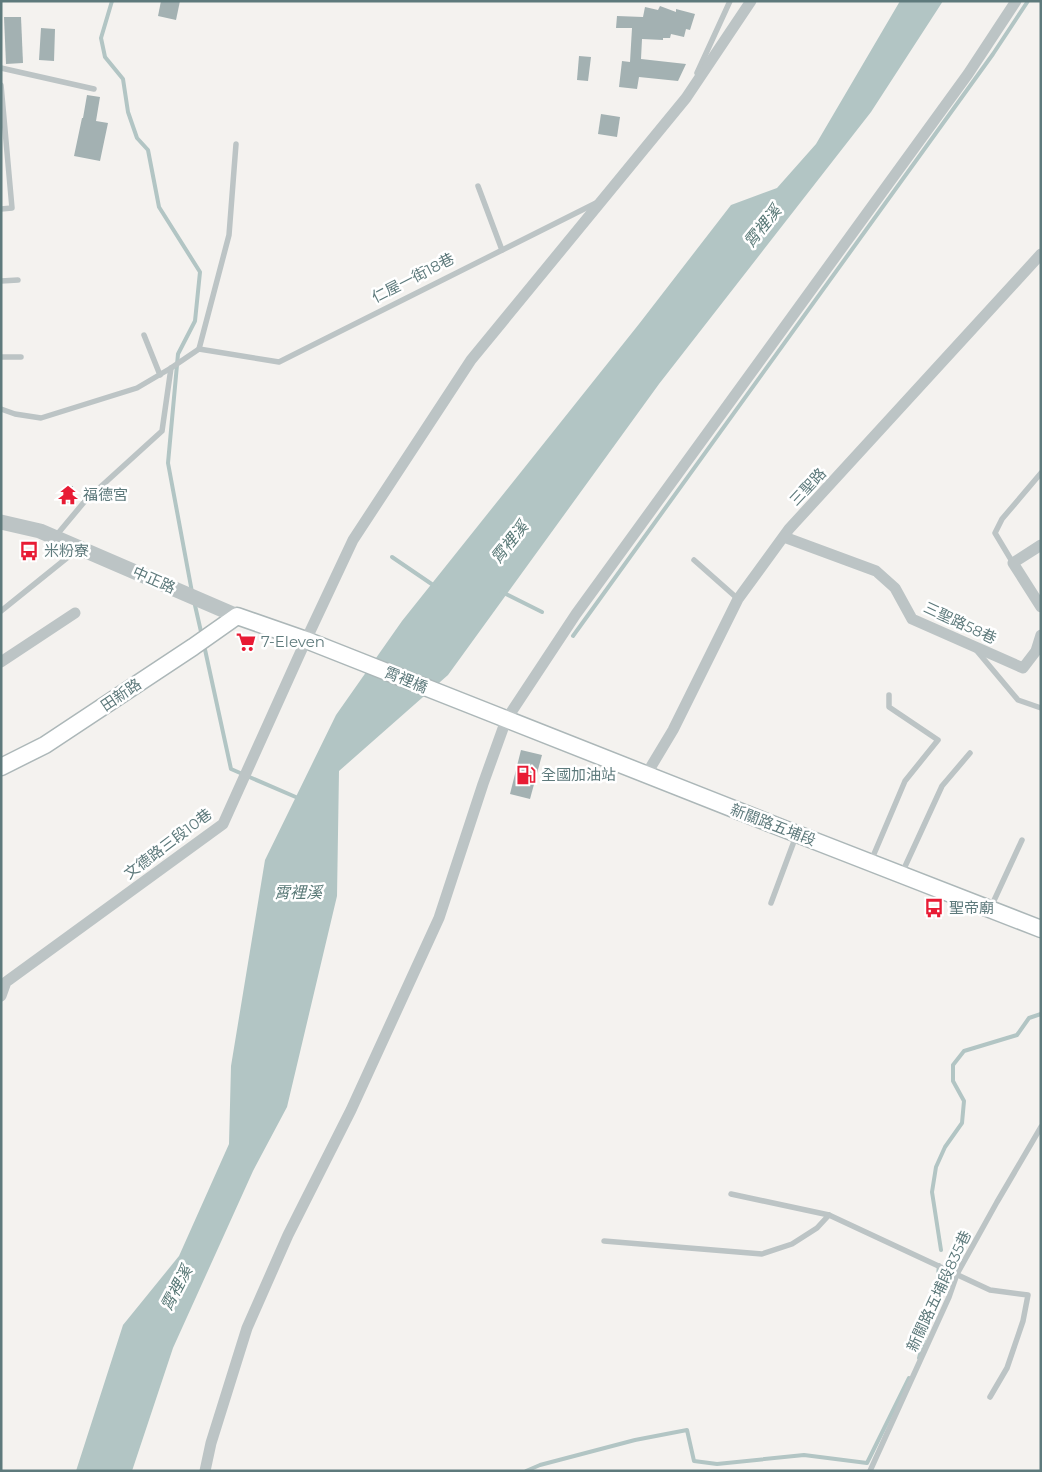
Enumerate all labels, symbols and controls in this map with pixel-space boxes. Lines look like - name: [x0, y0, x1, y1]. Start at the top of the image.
- water label: 霄裡溪: [740, 200, 786, 251]
- street label: 仁屋一街18巷: [368, 249, 457, 306]
- street label: 三聖路: [785, 464, 830, 510]
- temple icon: 福德宮: [57, 484, 79, 506]
- place label: 福德宮: [83, 485, 128, 504]
- water label: 霄裡溪: [487, 516, 533, 567]
- bus stop icon: 米粉寮: [18, 540, 40, 562]
- place label: 米粉寮: [44, 541, 89, 560]
- street label: 中正路: [130, 562, 179, 597]
- street label: 三聖路58巷: [921, 597, 1000, 648]
- supermarket icon: 7-Eleven: [235, 631, 257, 653]
- place label: 7-Eleven: [261, 632, 325, 651]
- street label: 霄裡橋: [382, 662, 431, 697]
- street label: 田新路: [97, 674, 145, 715]
- fuel station icon: 全國加油站: [515, 764, 537, 786]
- place label: 全國加油站: [541, 765, 616, 784]
- street label: 新關路五埔段: [728, 800, 819, 850]
- street label: 文德路三段10巷: [120, 804, 215, 883]
- water label: 霄裡溪: [274, 883, 324, 902]
- bus stop icon: 聖帝廟: [923, 897, 945, 919]
- place label: 聖帝廟: [949, 898, 994, 917]
- street label: 新關路五埔段835巷: [902, 1227, 975, 1354]
- water label: 霄裡溪: [157, 1261, 197, 1314]

